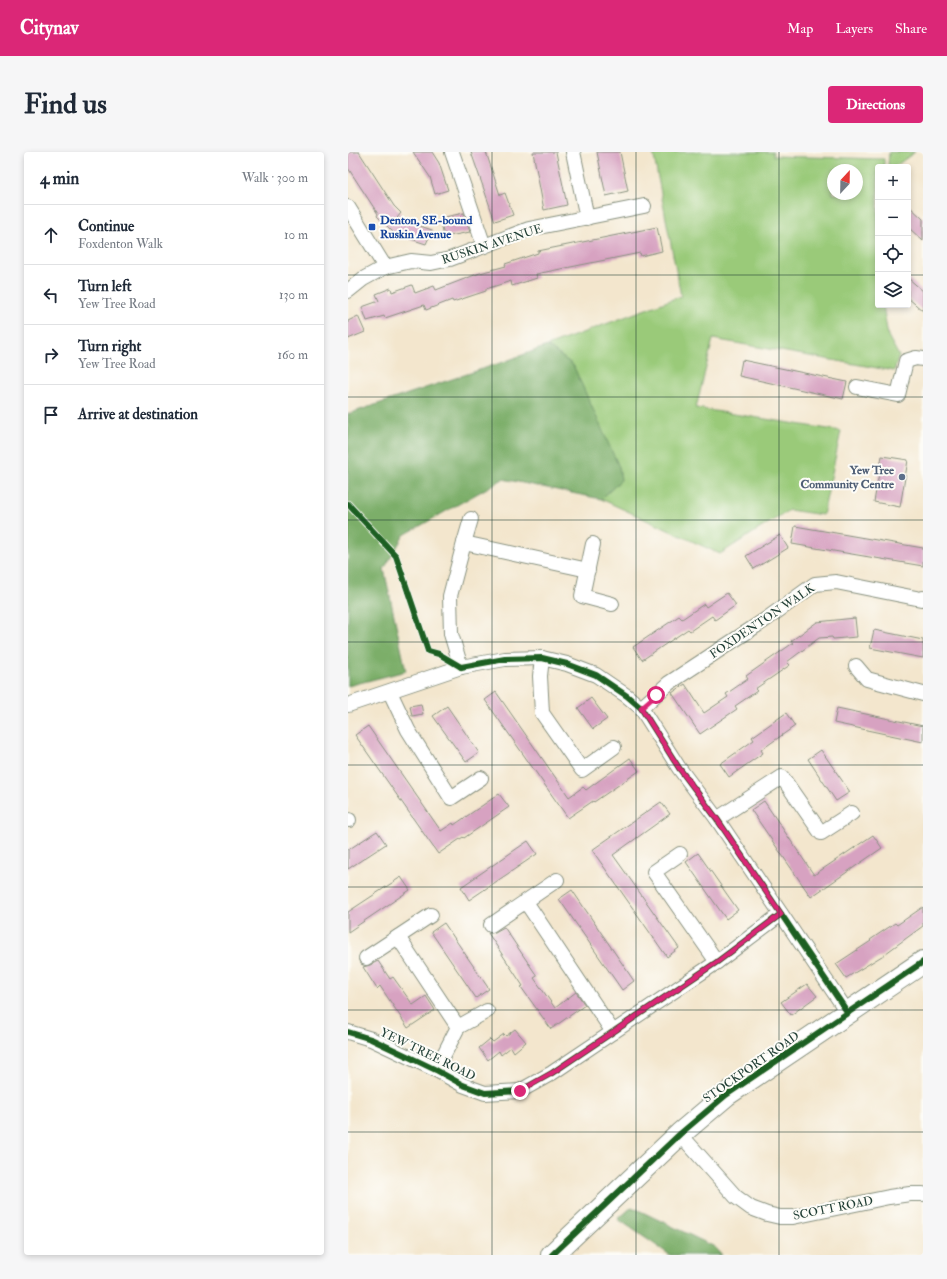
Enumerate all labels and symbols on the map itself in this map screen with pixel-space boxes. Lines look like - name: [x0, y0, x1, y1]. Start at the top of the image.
- north arrow: [827, 164, 863, 200]
- place label: Denton, SE-bound Ruskin Avenue: [380, 213, 473, 242]
- street label: RUSKIN AVENUE: [440, 221, 545, 268]
- marker: Denton, SE-bound Ruskin Avenue: [367, 222, 377, 232]
- place label: Yew Tree Community Centre: [800, 463, 895, 492]
- marker: Yew Tree Community Centre: [897, 472, 907, 482]
- street label: FOXDENTON WALK: [707, 580, 818, 662]
- route start: [647, 686, 665, 704]
- street label: YEW TREE ROAD: [378, 1025, 478, 1084]
- street label: STOCKPORT ROAD: [700, 1028, 803, 1106]
- route end: [511, 1082, 529, 1100]
- street label: SCOTT ROAD: [792, 1193, 875, 1224]

